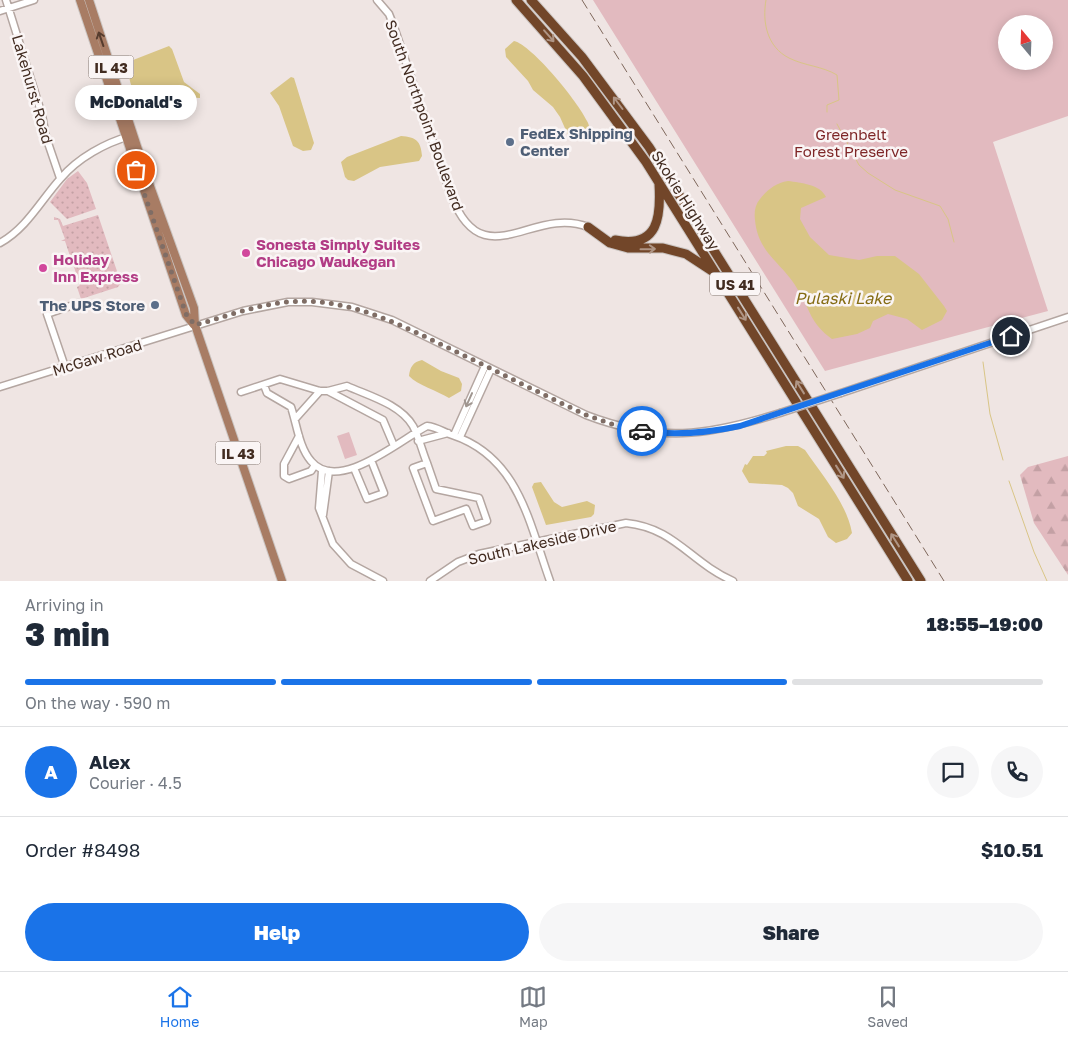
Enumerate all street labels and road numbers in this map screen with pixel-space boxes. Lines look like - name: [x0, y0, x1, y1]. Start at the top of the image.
- street label: South Northpoint Boulevard: [382, 17, 468, 213]
- street label: Lakehurst Road: [9, 32, 57, 146]
- road number: IL 43: [88, 56, 134, 78]
- street label: Skokie Highway: [648, 147, 724, 254]
- road number: US 41: [710, 272, 760, 296]
- street label: McGaw Road: [50, 335, 144, 379]
- road number: IL 43: [216, 442, 260, 464]
- street label: South Lakeside Drive: [466, 516, 618, 568]

